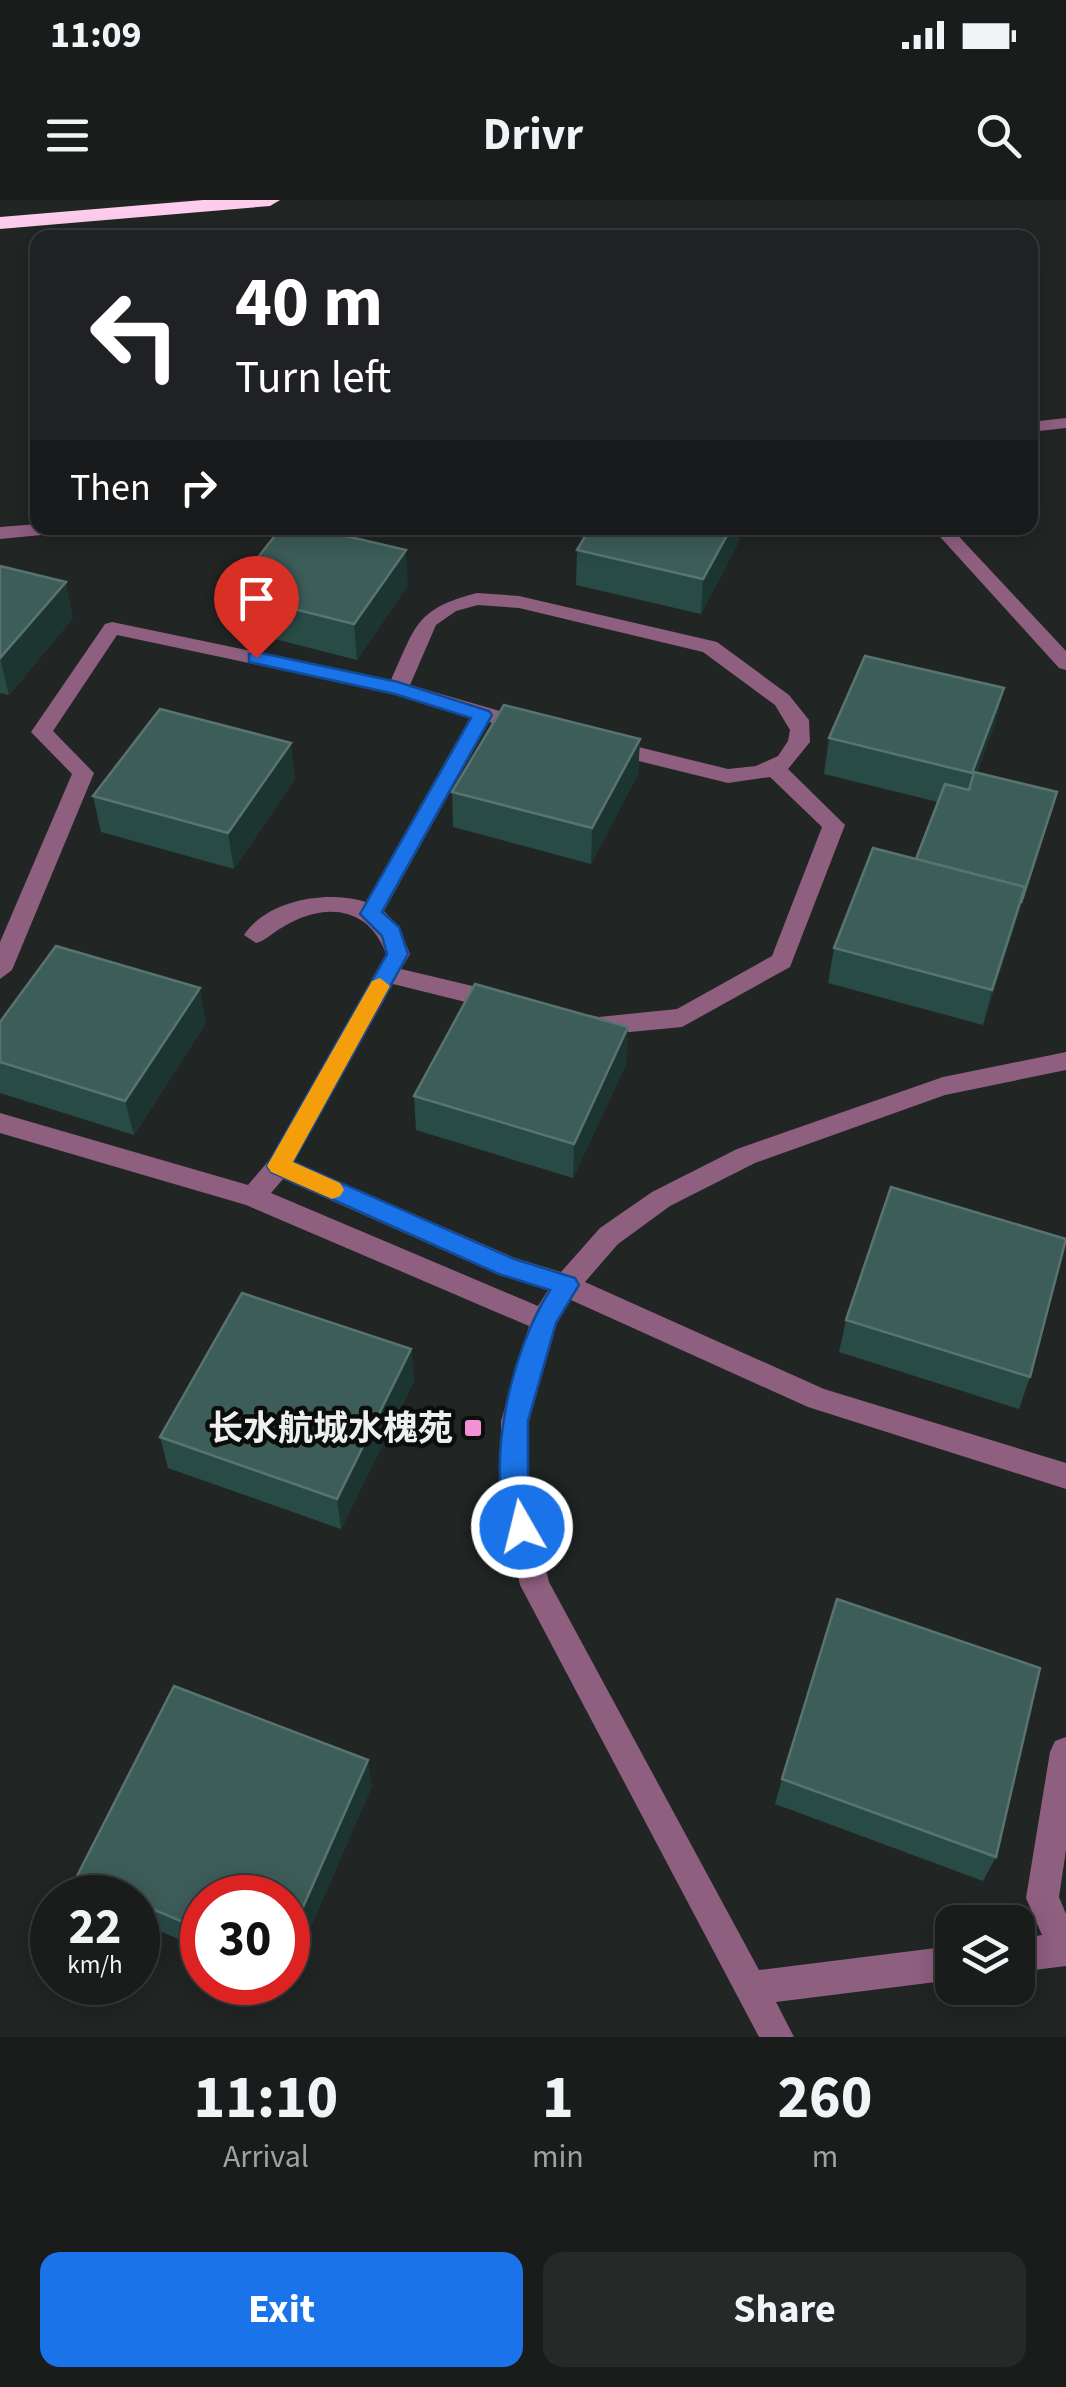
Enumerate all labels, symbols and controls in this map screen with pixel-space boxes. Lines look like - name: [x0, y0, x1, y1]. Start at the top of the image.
- text: 11:09: [50, 8, 142, 62]
- text: Drivr: [483, 103, 583, 167]
- icon: menu: [40, 108, 95, 163]
- icon: search: [971, 108, 1026, 163]
- text: 40 m: [235, 253, 383, 353]
- icon: left: [70, 270, 200, 400]
- text: Turn left: [235, 346, 391, 410]
- icon: right: [171, 460, 226, 515]
- text: Then: [70, 461, 151, 515]
- pin: [214, 556, 299, 659]
- icon: arrive: [229, 571, 284, 626]
- place label: 长水航城水槐苑: [208, 1404, 453, 1454]
- marker: 长水航城水槐苑: [462, 1417, 484, 1439]
- position arrow: [470, 1475, 574, 1579]
- speed limit sign: 30: [180, 1875, 310, 2005]
- text: 22: [69, 1892, 121, 1963]
- map controls: [935, 1905, 1035, 2005]
- button: layers: [935, 1905, 1035, 2005]
- text: km/h: [67, 1947, 123, 1983]
- text: 11:10: [194, 2056, 338, 2141]
- text: 1: [542, 2056, 574, 2141]
- text: 260: [777, 2056, 872, 2141]
- text: Arrival: [223, 2134, 309, 2180]
- text: min: [532, 2134, 584, 2180]
- text: m: [812, 2134, 838, 2180]
- button: Exit: [40, 2252, 523, 2367]
- button: Share: [543, 2252, 1026, 2367]

